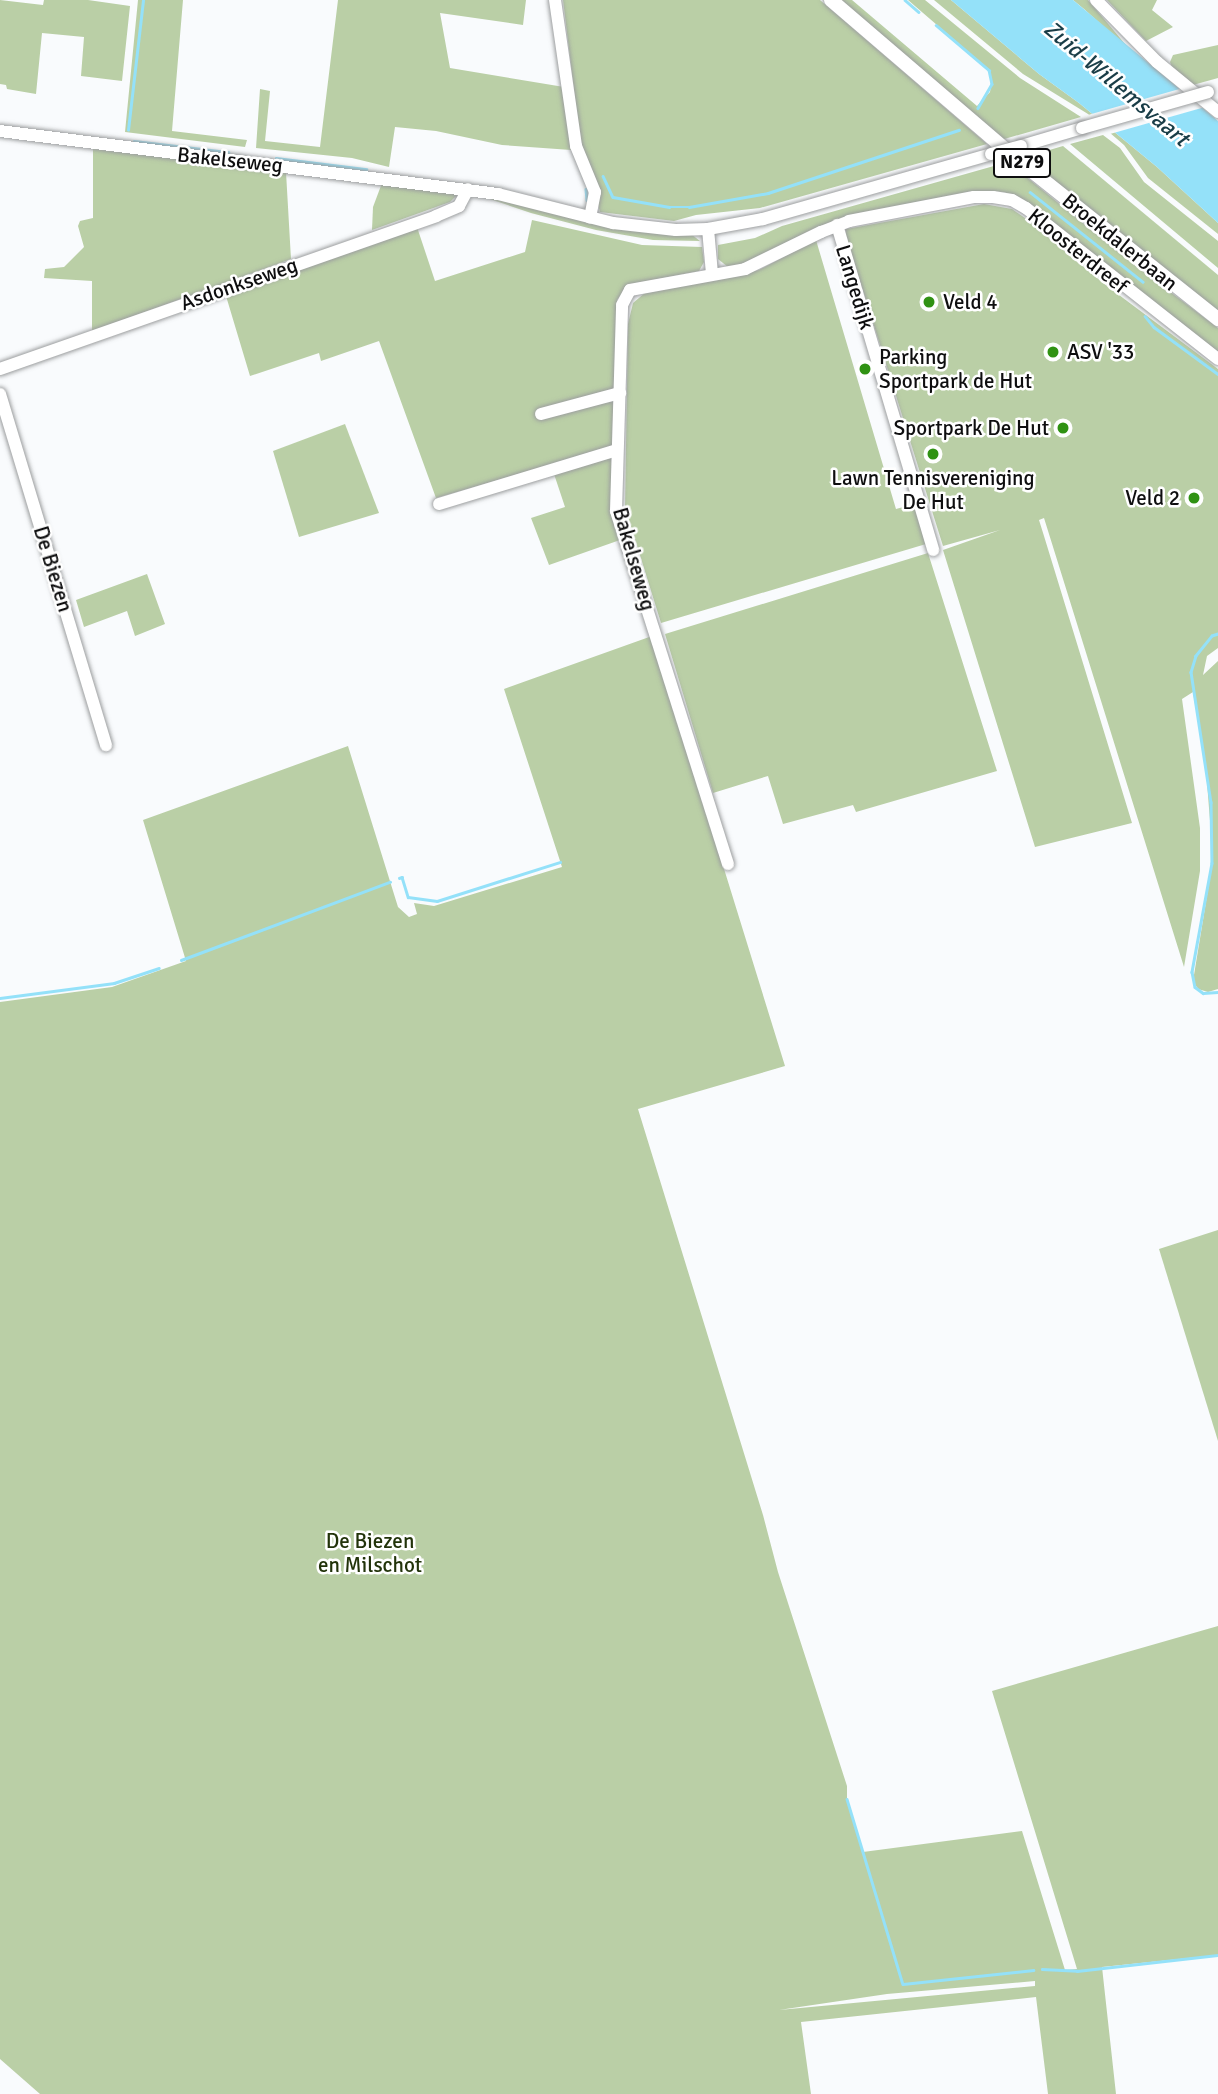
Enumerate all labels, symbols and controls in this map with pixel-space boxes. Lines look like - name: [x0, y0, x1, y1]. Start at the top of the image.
- water label: Zuid-Willemsvaart: [1038, 15, 1194, 153]
- street label: Bakelseweg: [176, 142, 284, 178]
- road number: N279: [992, 148, 1052, 178]
- street label: Broekdalerbaan: [1057, 188, 1183, 296]
- street label: Kloosterdreef: [1023, 203, 1133, 299]
- street label: Langedijk: [830, 241, 880, 333]
- street label: Asdonkseweg: [177, 252, 301, 316]
- place label: Veld 4: [943, 289, 998, 315]
- marker: Veld 4: [921, 294, 937, 310]
- place label: ASV '33: [1067, 339, 1134, 365]
- place label: Parking Sportpark de Hut: [879, 344, 1032, 394]
- marker: ASV '33: [1045, 344, 1061, 360]
- marker: Parking Sportpark de Hut: [857, 361, 873, 377]
- place label: Sportpark De Hut: [893, 415, 1049, 441]
- marker: Sportpark De Hut: [1055, 420, 1071, 436]
- marker: Lawn Tennisvereniging De Hut: [925, 446, 941, 462]
- place label: Lawn Tennisvereniging De Hut: [831, 465, 1035, 515]
- place label: Veld 2: [1125, 485, 1180, 511]
- marker: Veld 2: [1186, 490, 1202, 506]
- street label: Bakelseweg: [607, 505, 661, 613]
- street label: De Biezen: [28, 523, 78, 615]
- park label: De Biezen en Milschot: [318, 1528, 422, 1578]

